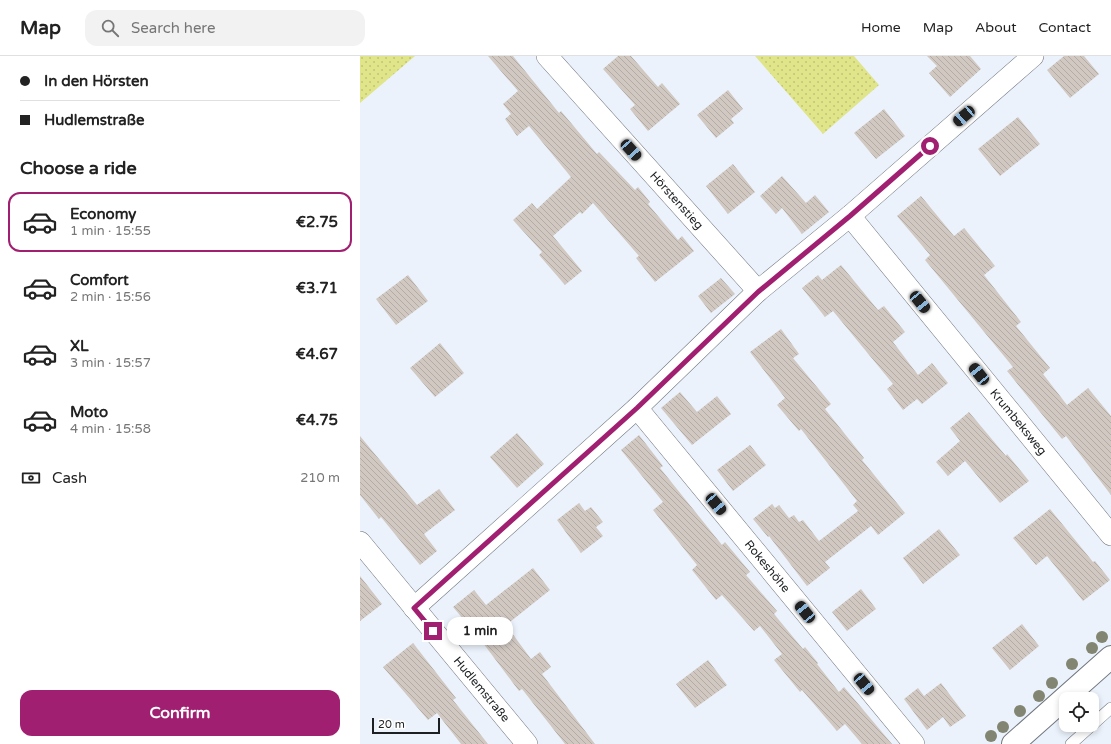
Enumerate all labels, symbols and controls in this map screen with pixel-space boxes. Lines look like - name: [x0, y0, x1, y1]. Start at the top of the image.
- search box: [85, 10, 365, 46]
- text: Map: [20, 17, 61, 39]
- icon: search: [99, 17, 121, 39]
- text: Search here: [131, 19, 215, 37]
- text: Home: [861, 19, 901, 36]
- text: Map: [923, 19, 953, 36]
- text: About: [975, 19, 1017, 36]
- text: Contact: [1039, 19, 1091, 36]
- text: In den Hörsten: [44, 72, 149, 90]
- car: [951, 104, 977, 128]
- text: Hudlemstraße: [44, 111, 144, 129]
- car: [619, 137, 643, 163]
- route start: [921, 137, 939, 155]
- text: Choose a ride: [20, 157, 137, 179]
- street label: Hörstenstieg: [647, 169, 706, 232]
- icon: car: [22, 204, 58, 240]
- text: Economy: [70, 205, 136, 223]
- text: €2.75: [296, 213, 338, 231]
- text: 1 min · 15:55: [70, 223, 151, 239]
- icon: car: [22, 270, 58, 306]
- text: Comfort: [70, 271, 129, 289]
- text: €3.71: [296, 279, 338, 297]
- text: 2 min · 15:56: [70, 289, 151, 305]
- car: [908, 289, 932, 315]
- icon: car: [22, 336, 58, 372]
- text: XL: [70, 337, 89, 355]
- text: €4.67: [296, 345, 338, 363]
- text: 3 min · 15:57: [70, 355, 151, 371]
- car: [967, 361, 991, 387]
- street label: Krumbeksweg: [987, 386, 1050, 458]
- icon: car: [22, 402, 58, 438]
- text: Moto: [70, 403, 108, 421]
- text: €4.75: [296, 411, 338, 429]
- text: 4 min · 15:58: [70, 421, 151, 437]
- icon: cash: [20, 467, 42, 489]
- text: Cash: [52, 469, 87, 487]
- text: 210 m: [300, 470, 340, 486]
- car: [704, 491, 728, 517]
- street label: Rokeshöhe: [742, 537, 793, 595]
- car: [793, 599, 817, 625]
- callout: 1 min: [447, 617, 513, 645]
- route end: [424, 622, 442, 640]
- text: 1 min: [463, 623, 497, 639]
- street label: Hudlemstraße: [451, 654, 513, 725]
- car: [852, 671, 876, 697]
- button: Confirm: [20, 690, 340, 736]
- map controls: [1059, 692, 1099, 732]
- button: locate: [1059, 692, 1099, 732]
- scale bar: [372, 716, 440, 735]
- text: 20 m: [378, 718, 405, 731]

